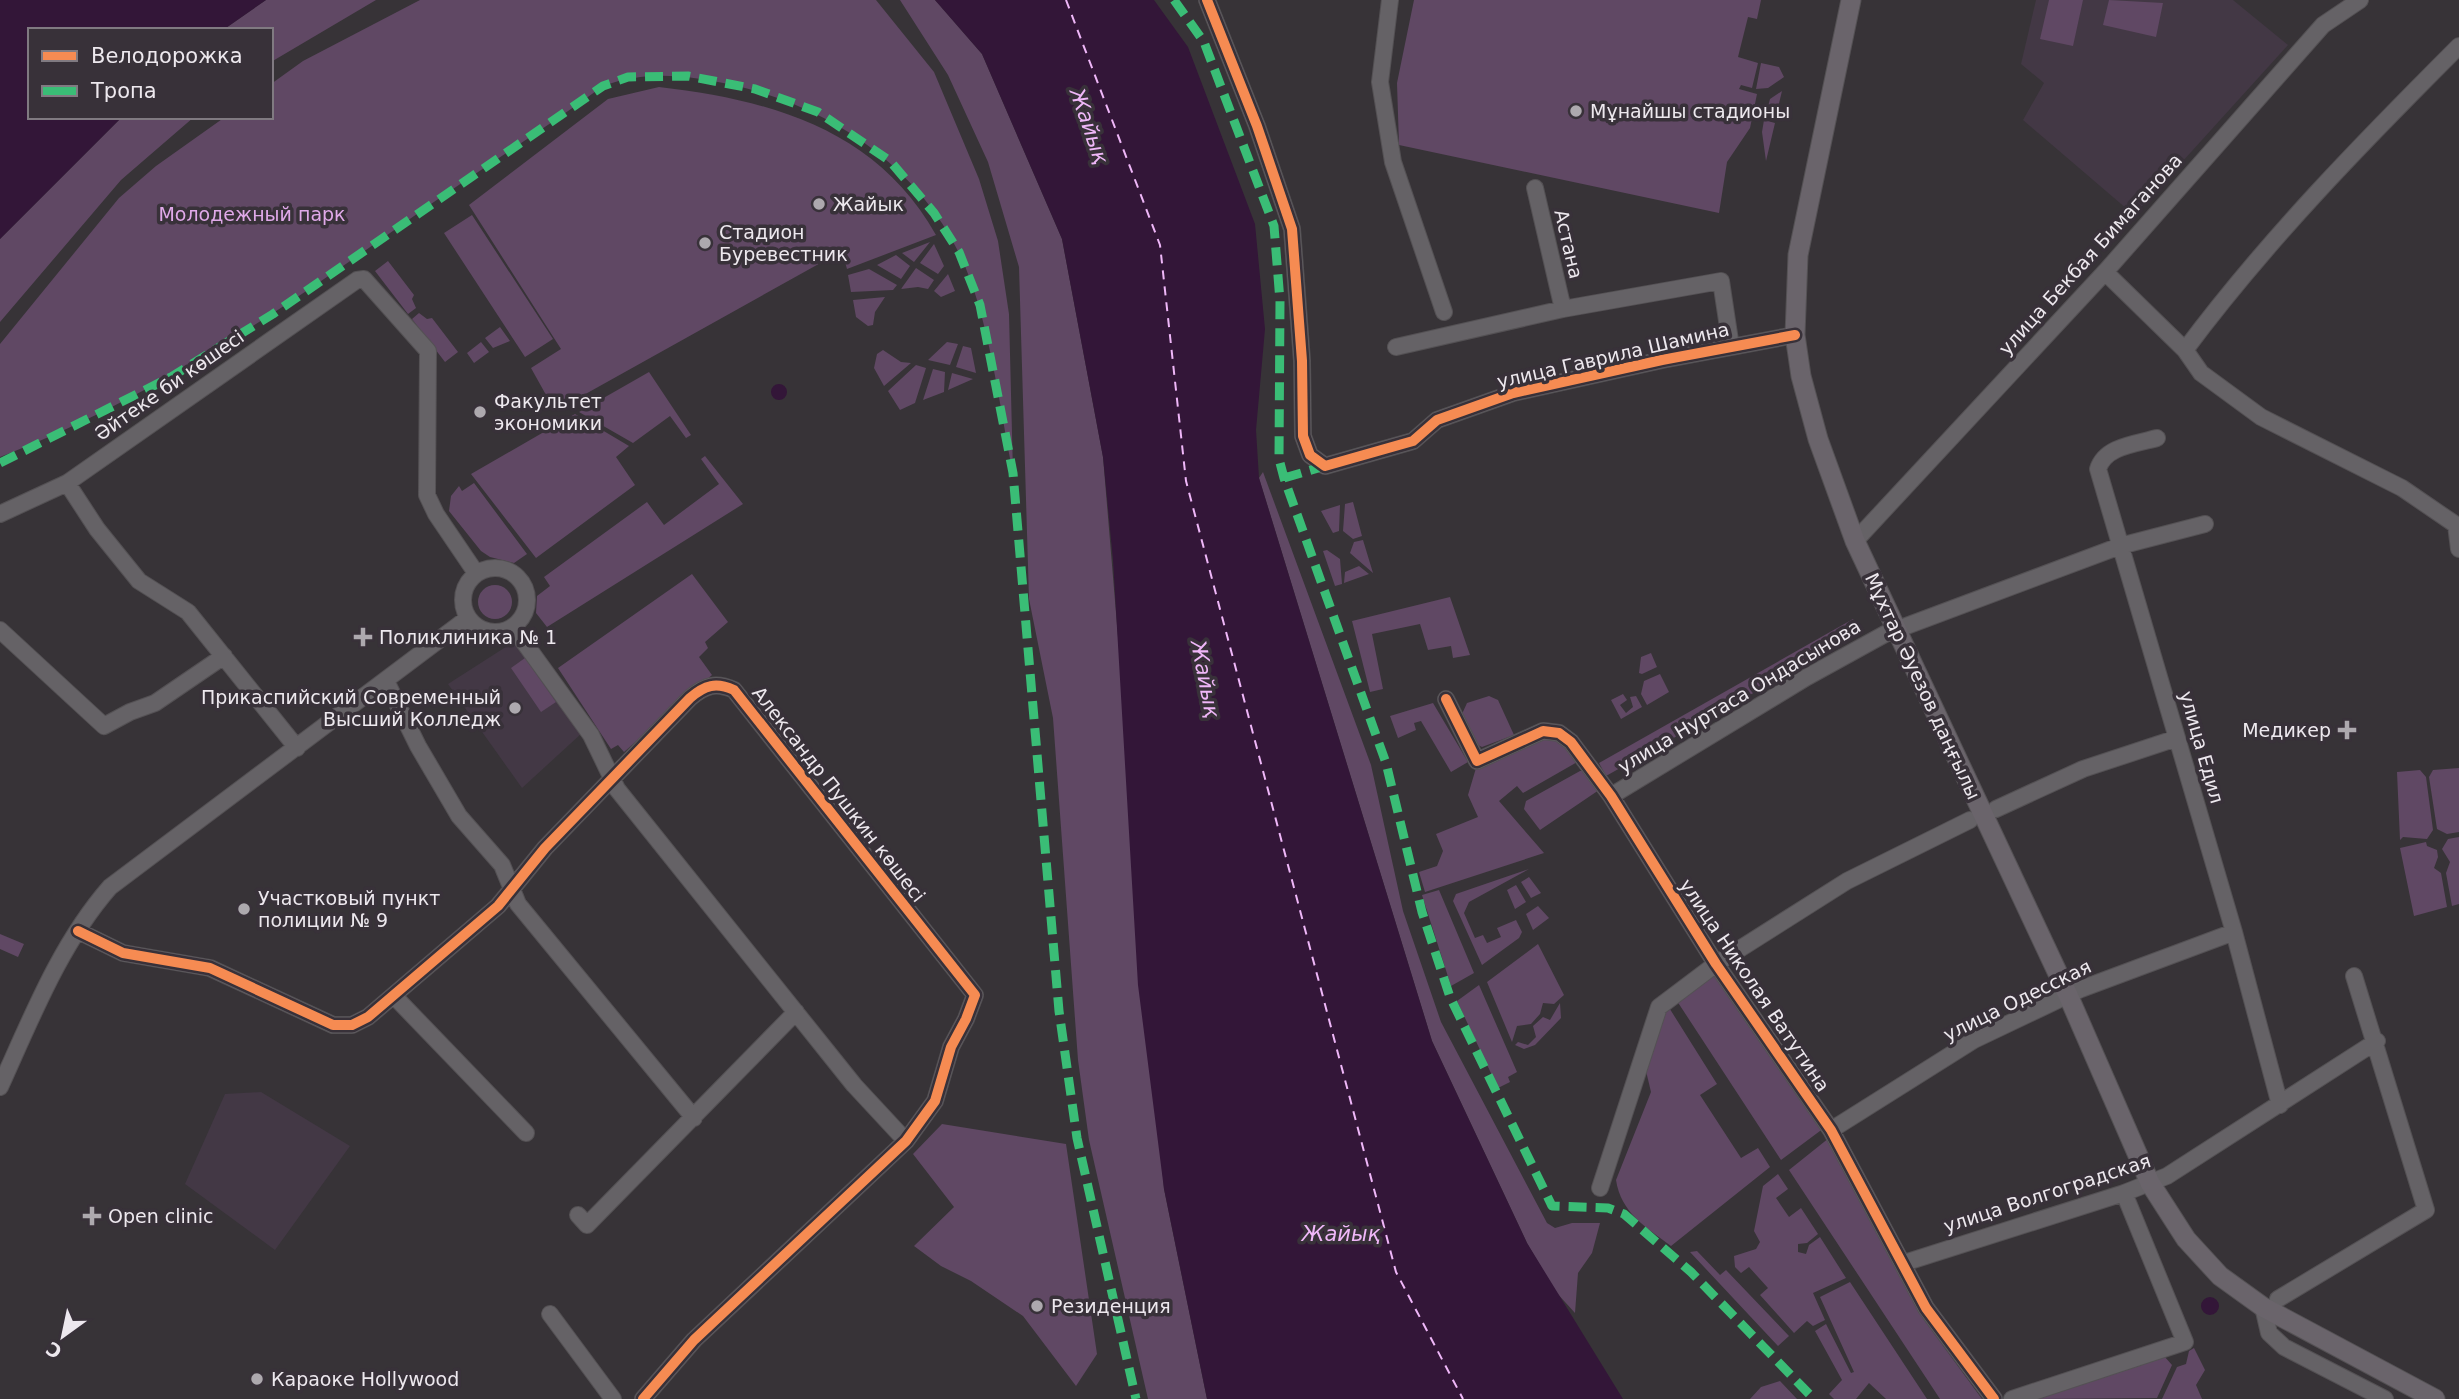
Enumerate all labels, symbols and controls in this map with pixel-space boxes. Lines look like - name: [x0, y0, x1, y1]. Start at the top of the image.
- legend: [28, 28, 273, 119]
- text: Велодорожка: [91, 44, 243, 68]
- text: Тропа: [90, 79, 157, 103]
- water label: Жайық: [1064, 83, 1113, 167]
- place label: Мұнайшы стадионы: [1590, 100, 1790, 122]
- marker: Мұнайшы стадионы: [1568, 103, 1584, 119]
- street label: улица Бекбая Бимаганова: [1994, 149, 2186, 359]
- place label: Жайык: [833, 193, 904, 215]
- marker: Жайык: [811, 196, 827, 212]
- park label: Молодежный парк: [158, 203, 346, 225]
- street label: Астана: [1550, 207, 1588, 281]
- place label: Стадион Буревестник: [719, 221, 848, 265]
- marker: Стадион Буревестник: [697, 235, 713, 251]
- street label: улица Гаврила Шамина: [1495, 318, 1731, 392]
- street label: Әйтеке би көшесі: [90, 325, 248, 445]
- place label: Факультет экономики: [494, 390, 602, 434]
- marker: Факультет экономики: [472, 404, 488, 420]
- street label: Мұхтар Әуезов даңғылы: [1861, 569, 1985, 803]
- street label: улица Нуртаса Ондасынова: [1614, 615, 1864, 777]
- place label: Поликлиника № 1: [379, 626, 557, 648]
- marker: Поликлиника № 1: [353, 627, 373, 647]
- water label: Жайық: [1185, 636, 1224, 720]
- street label: Александр Пушкин көшесі: [748, 682, 930, 906]
- place label: Прикаспийский Современный Высший Колледж: [201, 686, 501, 730]
- street label: улица Едил: [2175, 688, 2229, 806]
- marker: Прикаспийский Современный Высший Колледж: [507, 700, 523, 716]
- place label: Медикер: [2242, 719, 2331, 741]
- marker: Медикер: [2337, 720, 2357, 740]
- street label: улица Николая Ватутина: [1675, 874, 1835, 1096]
- place label: Участковый пункт полиции № 9: [258, 887, 440, 931]
- marker: Участковый пункт полиции № 9: [236, 901, 252, 917]
- street label: улица Одесская: [1940, 955, 2094, 1045]
- street label: улица Волгоградская: [1941, 1149, 2153, 1237]
- place label: Open clinic: [108, 1205, 214, 1227]
- marker: Open clinic: [82, 1206, 102, 1226]
- water label: Жайық: [1300, 1222, 1381, 1246]
- place label: Резиденция: [1051, 1295, 1171, 1317]
- marker: Резиденция: [1029, 1298, 1045, 1314]
- north arrow: [28, 1301, 98, 1371]
- text: С: [42, 1337, 66, 1363]
- place label: Караоке Hollywood: [271, 1368, 459, 1390]
- marker: Караоке Hollywood: [249, 1371, 265, 1387]

